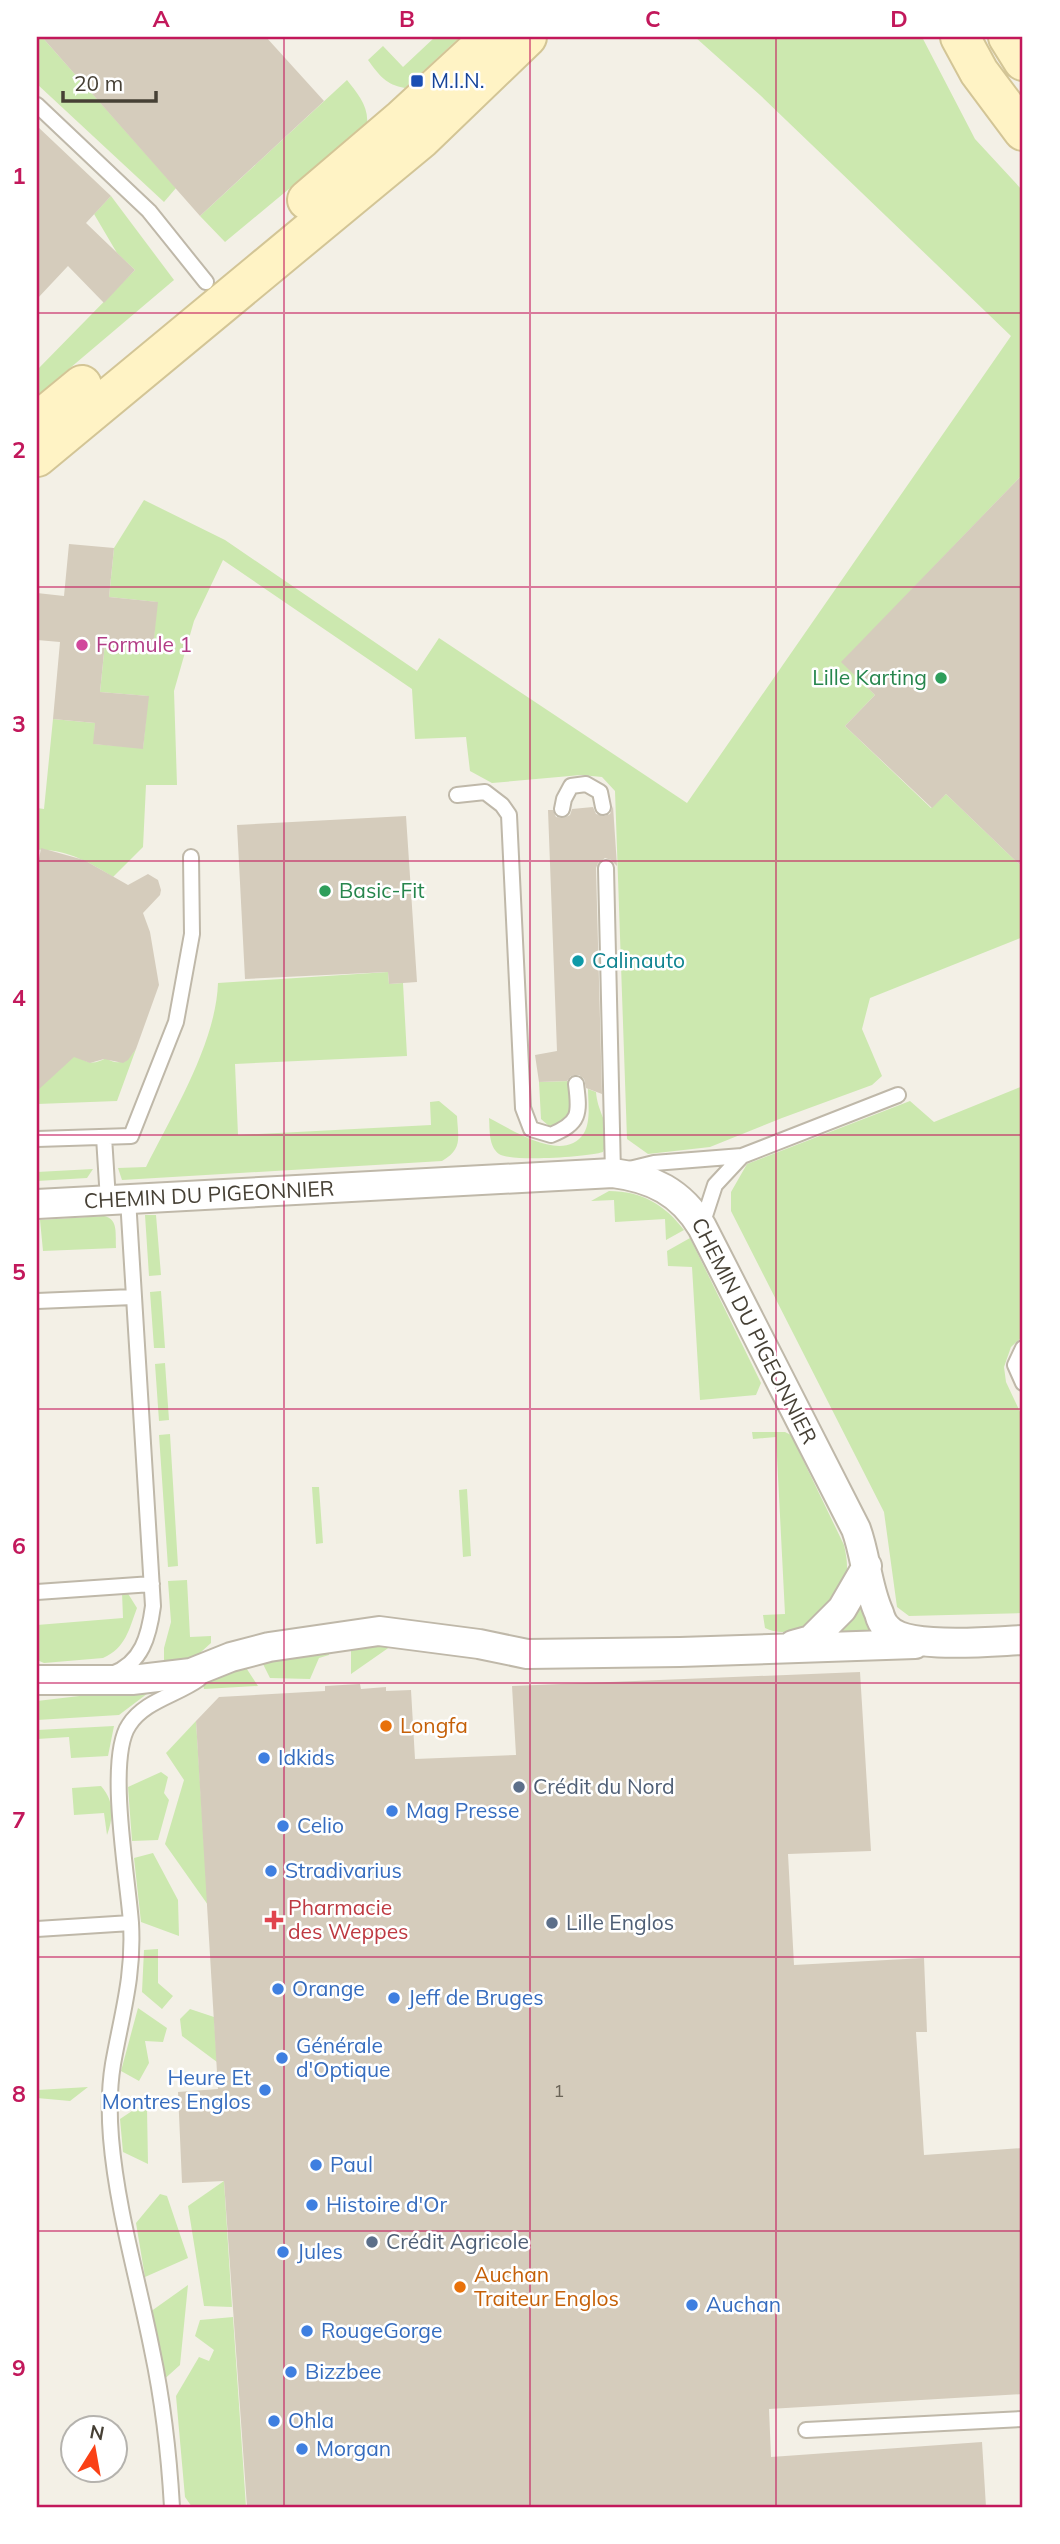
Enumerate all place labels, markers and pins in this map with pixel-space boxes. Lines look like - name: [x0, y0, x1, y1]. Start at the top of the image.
- place label: M.I.N.: [431, 67, 485, 93]
- marker: M.I.N.: [409, 73, 425, 89]
- place label: Formule 1: [96, 631, 192, 657]
- marker: Formule 1: [74, 637, 90, 653]
- place label: Lille Karting: [812, 664, 927, 690]
- marker: Lille Karting: [933, 670, 949, 686]
- place label: Basic-Fit: [339, 877, 425, 903]
- marker: Basic-Fit: [317, 883, 333, 899]
- place label: Calinauto: [592, 947, 685, 973]
- marker: Calinauto: [570, 953, 586, 969]
- place label: Longfa: [400, 1712, 468, 1738]
- marker: Longfa: [378, 1718, 394, 1734]
- place label: Idkids: [278, 1744, 335, 1770]
- marker: Idkids: [256, 1750, 272, 1766]
- place label: Crédit du Nord: [533, 1773, 675, 1799]
- marker: Crédit du Nord: [511, 1779, 527, 1795]
- place label: Mag Presse: [406, 1797, 519, 1823]
- marker: Mag Presse: [384, 1803, 400, 1819]
- place label: Celio: [297, 1812, 344, 1838]
- marker: Celio: [275, 1818, 291, 1834]
- place label: Stradivarius: [285, 1857, 402, 1883]
- marker: Stradivarius: [263, 1863, 279, 1879]
- place label: Pharmacie des Weppes: [288, 1894, 409, 1944]
- place label: Lille Englos: [566, 1909, 674, 1935]
- marker: Pharmacie des Weppes: [266, 1912, 282, 1928]
- marker: Lille Englos: [544, 1915, 560, 1931]
- place label: Orange: [292, 1975, 365, 2001]
- marker: Orange: [270, 1981, 286, 1997]
- place label: Jeff de Bruges: [408, 1984, 544, 2010]
- marker: Jeff de Bruges: [386, 1990, 402, 2006]
- place label: Générale d'Optique: [296, 2032, 390, 2082]
- marker: Générale d'Optique: [274, 2050, 290, 2066]
- place label: Heure Et Montres Englos: [102, 2064, 251, 2114]
- marker: Heure Et Montres Englos: [257, 2082, 273, 2098]
- place label: Paul: [330, 2151, 373, 2177]
- marker: Paul: [308, 2157, 324, 2173]
- place label: Histoire d'Or: [326, 2191, 447, 2217]
- marker: Histoire d'Or: [304, 2197, 320, 2213]
- place label: Crédit Agricole: [386, 2228, 529, 2254]
- marker: Crédit Agricole: [364, 2234, 380, 2250]
- place label: Jules: [297, 2238, 343, 2264]
- marker: Jules: [275, 2244, 291, 2260]
- place label: Auchan Traiteur Englos: [474, 2261, 619, 2311]
- marker: Auchan Traiteur Englos: [452, 2279, 468, 2295]
- place label: Auchan: [706, 2291, 781, 2317]
- marker: Auchan: [684, 2297, 700, 2313]
- place label: RougeGorge: [321, 2317, 442, 2343]
- marker: RougeGorge: [299, 2323, 315, 2339]
- place label: Bizzbee: [305, 2358, 382, 2384]
- marker: Bizzbee: [283, 2364, 299, 2380]
- place label: Ohla: [288, 2407, 334, 2433]
- marker: Ohla: [266, 2413, 282, 2429]
- place label: Morgan: [316, 2435, 391, 2461]
- marker: Morgan: [294, 2441, 310, 2457]

